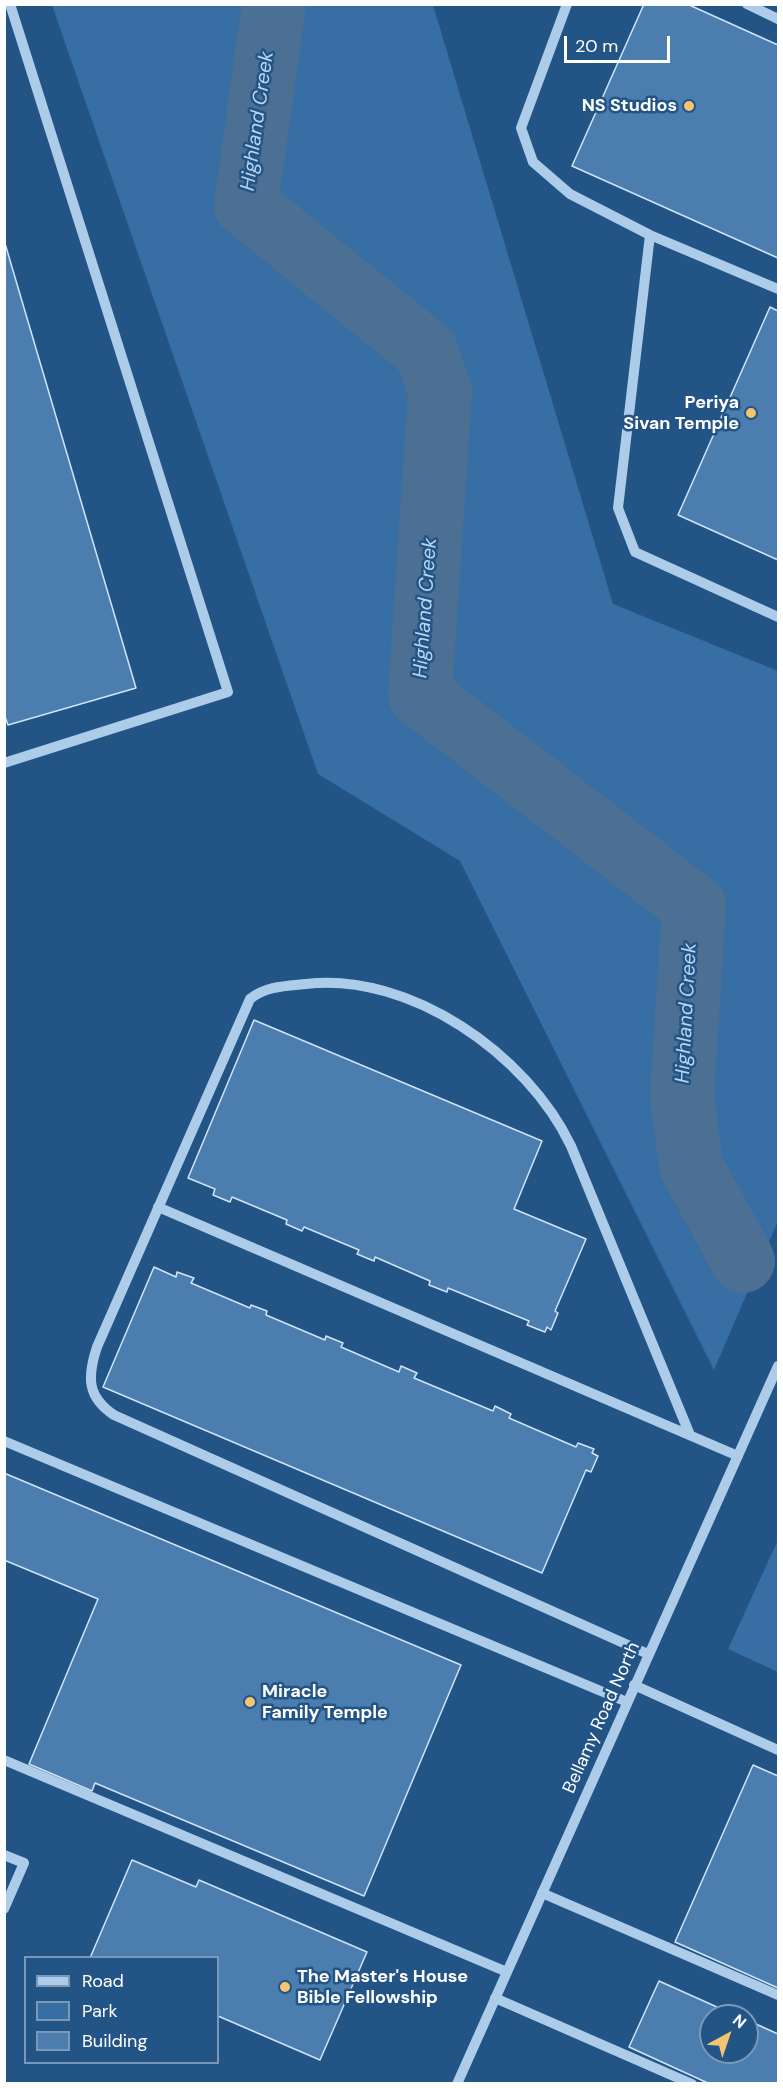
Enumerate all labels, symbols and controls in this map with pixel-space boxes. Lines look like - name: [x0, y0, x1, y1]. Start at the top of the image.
- scale bar: [567, 24, 674, 62]
- text: 20 m: [575, 34, 618, 58]
- water label: Highland Creek: [236, 50, 280, 192]
- place label: NS Studios: [582, 95, 677, 117]
- marker: NS Studios: [682, 99, 696, 113]
- place label: Periya Sivan Temple: [623, 392, 739, 434]
- marker: Periya Sivan Temple: [744, 406, 758, 420]
- water label: Highland Creek: [409, 537, 443, 679]
- water label: Highland Creek: [671, 942, 703, 1084]
- street label: Bellamy Road North: [559, 1639, 645, 1797]
- place label: Miracle Family Temple: [262, 1681, 388, 1724]
- marker: Miracle Family Temple: [243, 1695, 257, 1709]
- legend: [24, 1956, 219, 2064]
- place label: The Master's House Bible Fellowship: [297, 1966, 468, 2008]
- text: Road: [82, 1969, 124, 1993]
- marker: The Master's House Bible Fellowship: [278, 1980, 292, 1994]
- text: Park: [82, 1999, 118, 2023]
- north arrow: [699, 2004, 759, 2064]
- text: N: [728, 2010, 751, 2033]
- text: Building: [82, 2029, 147, 2053]

